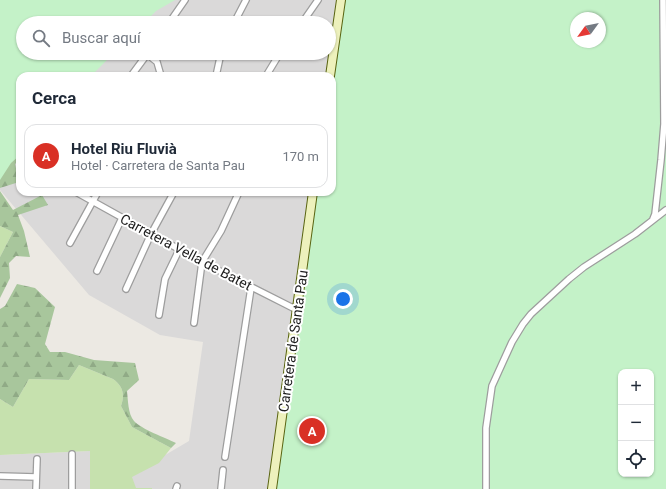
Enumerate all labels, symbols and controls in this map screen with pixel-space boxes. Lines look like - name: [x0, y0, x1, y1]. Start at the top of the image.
- north arrow: [570, 12, 606, 48]
- search box: [16, 16, 336, 60]
- icon: search: [30, 27, 52, 49]
- text: Buscar aquí: [62, 29, 141, 47]
- text: Cerca: [32, 88, 76, 108]
- text: Hotel Riu Fluvià: [71, 140, 177, 158]
- text: A: [42, 149, 50, 164]
- text: 170 m: [282, 149, 319, 164]
- text: Hotel · Carretera de Santa Pau: [71, 158, 245, 173]
- street label: Carretera Vella de Batet: [117, 210, 255, 294]
- street label: Carretera de Santa Pau: [275, 269, 311, 413]
- your location: [333, 289, 353, 309]
- map controls: [618, 369, 654, 477]
- button: +: [618, 369, 654, 405]
- button: −: [618, 405, 654, 441]
- pin: A: [299, 416, 325, 446]
- button: locate: [618, 441, 654, 477]

